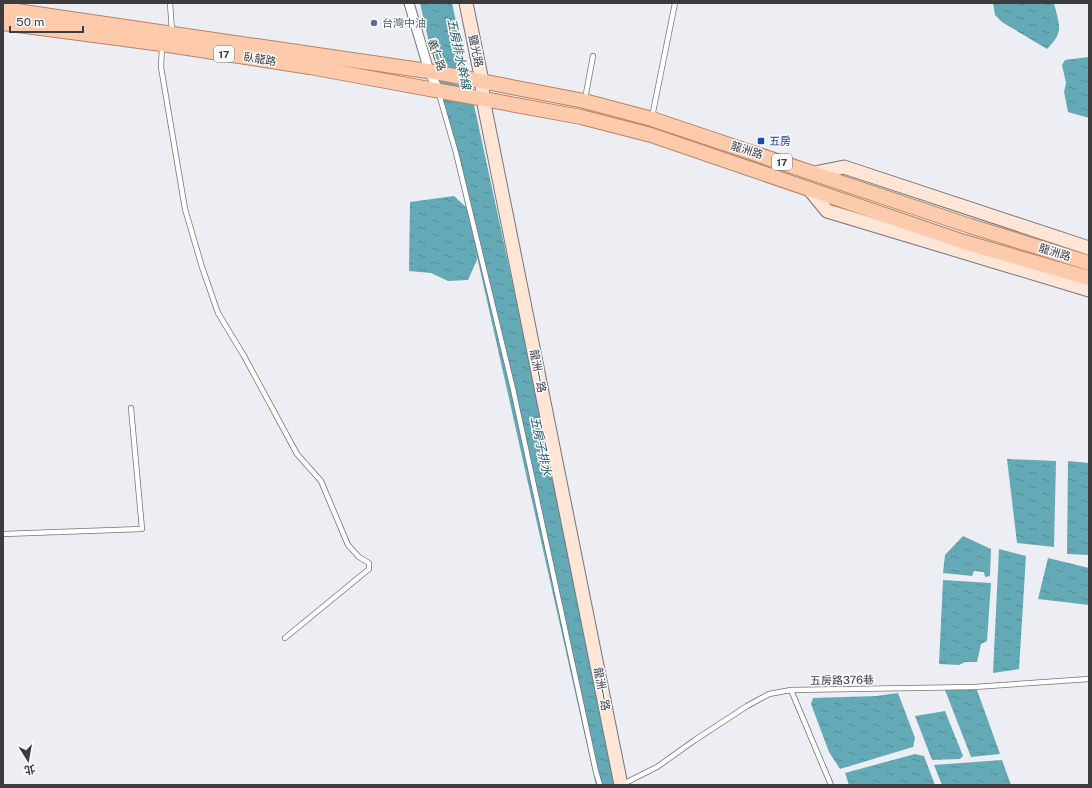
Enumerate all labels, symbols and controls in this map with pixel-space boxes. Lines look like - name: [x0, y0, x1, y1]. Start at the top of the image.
- scale bar: [10, 8, 83, 34]
- text: 50 m: [16, 15, 44, 29]
- place label: 台灣中油: [382, 17, 426, 29]
- water label: 五房排水幹線: [445, 17, 474, 93]
- marker: 台灣中油: [369, 18, 379, 28]
- street label: 鹽光路: [467, 34, 485, 68]
- street label: 義仁路: [426, 37, 448, 73]
- road number: 17: [214, 46, 234, 62]
- street label: 臥龍路: [243, 50, 277, 68]
- place label: 五房: [769, 135, 791, 147]
- marker: 五房: [756, 136, 766, 146]
- street label: 龍洲路: [729, 139, 765, 161]
- road number: 17: [772, 154, 792, 170]
- street label: 龍洲路: [1037, 241, 1073, 263]
- street label: 龍洲一路: [528, 348, 548, 394]
- water label: 五房子排水: [528, 415, 554, 478]
- street label: 龍洲一路: [592, 666, 612, 712]
- street label: 五房路376巷: [810, 673, 874, 687]
- north arrow: [8, 740, 48, 780]
- text: 北: [23, 763, 36, 777]

